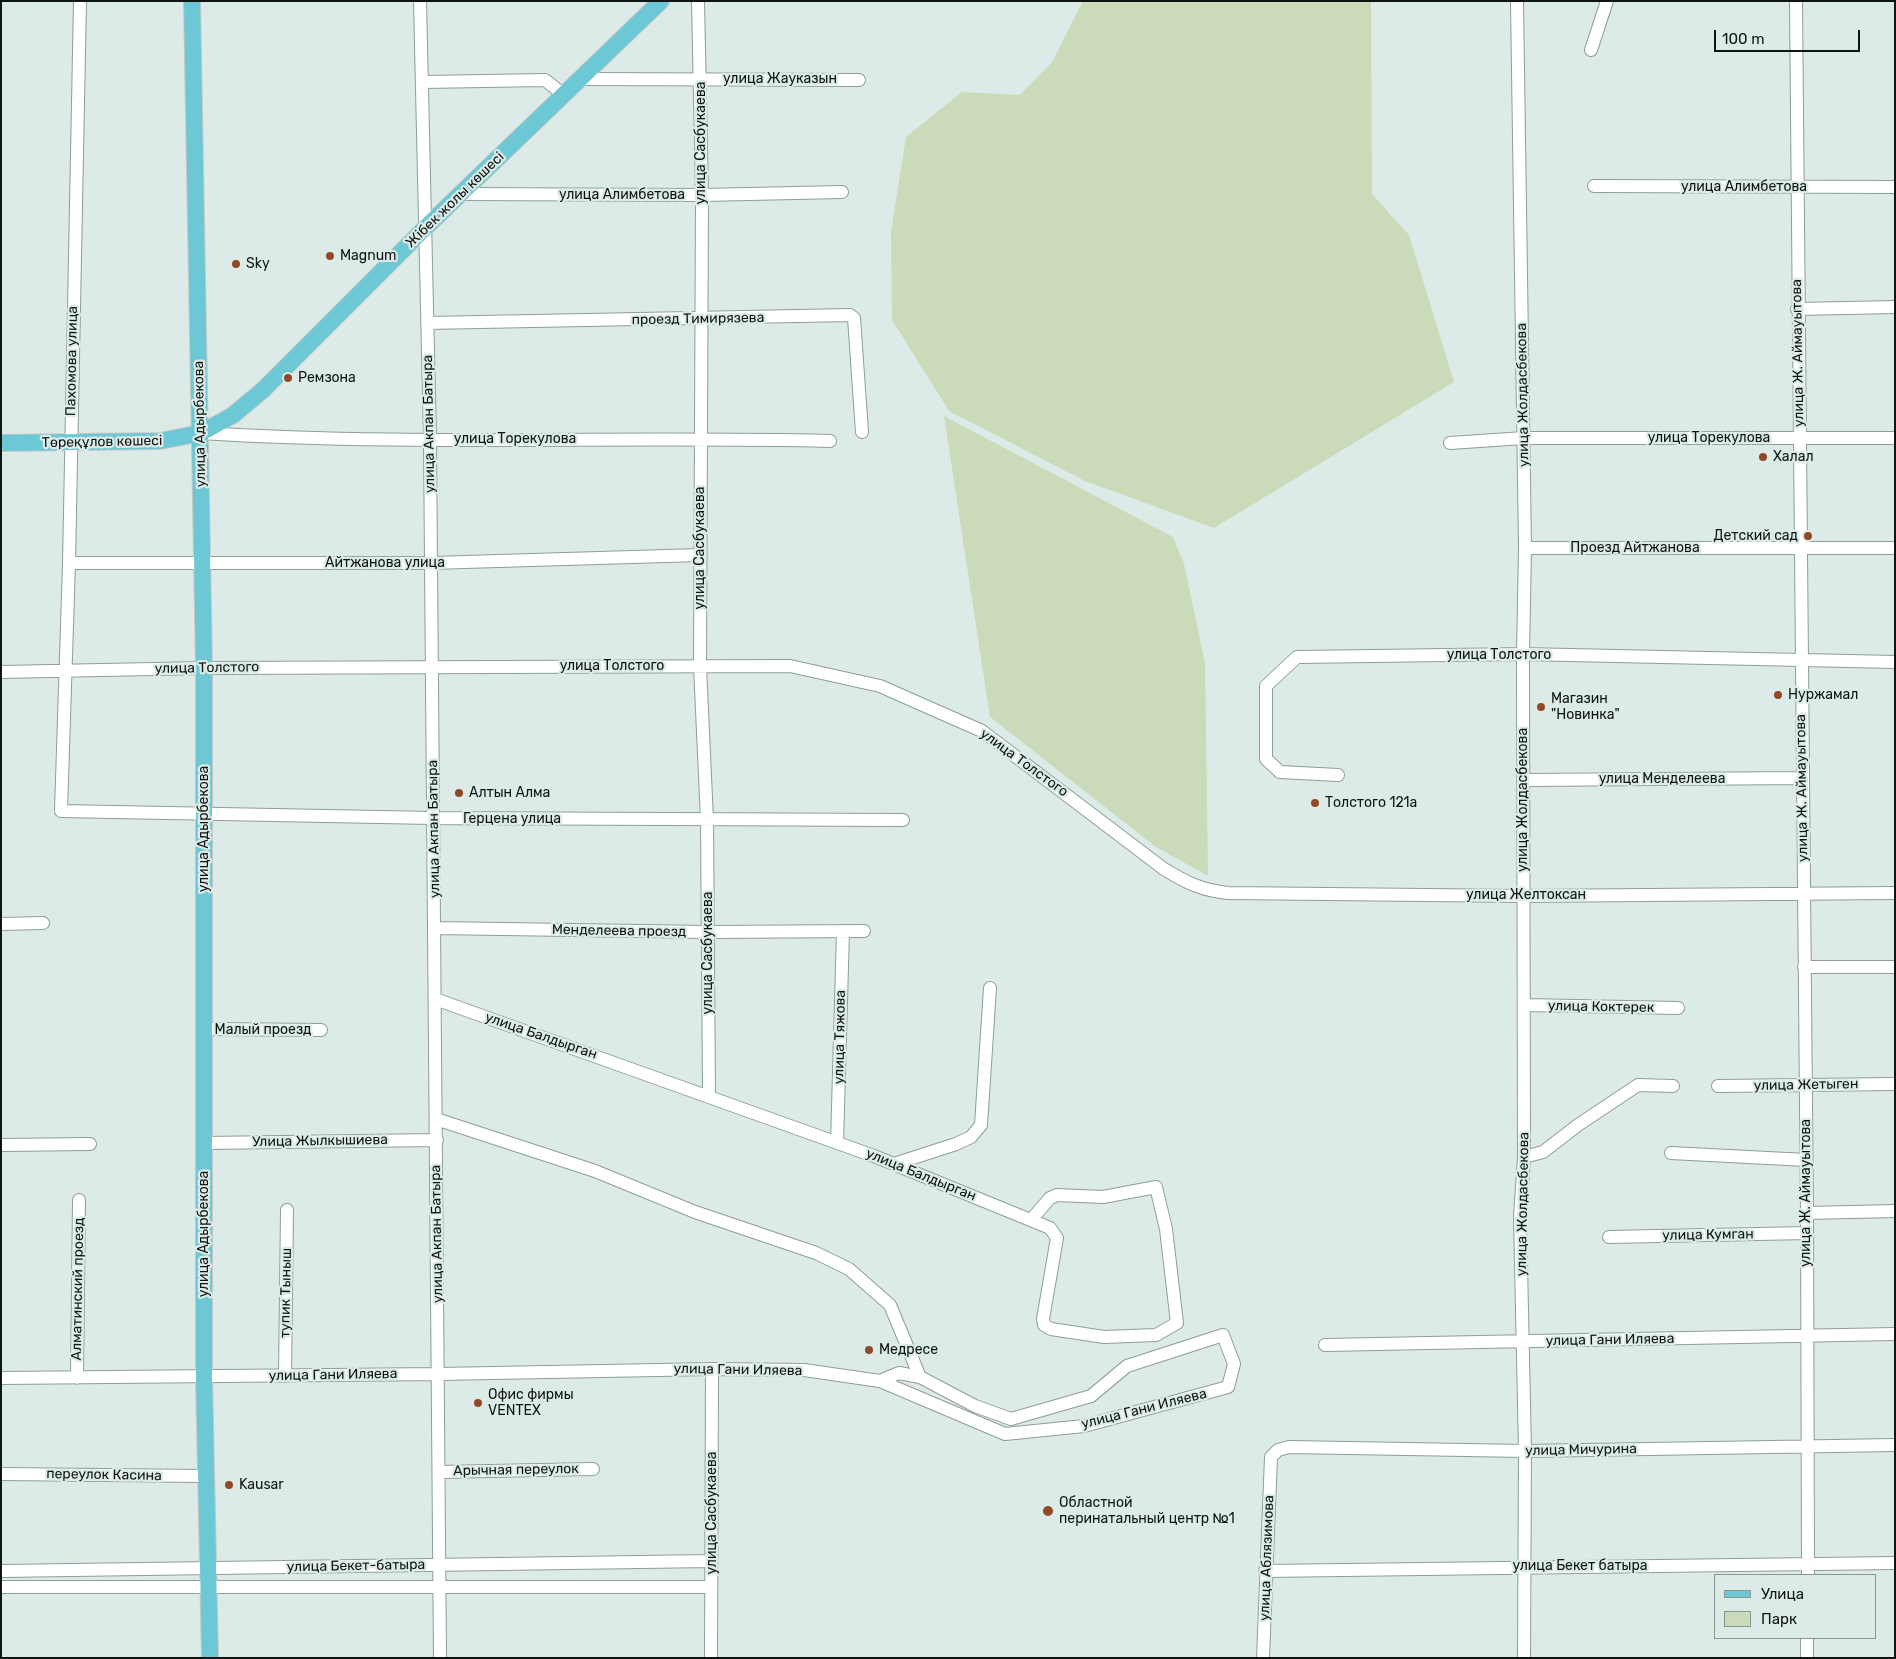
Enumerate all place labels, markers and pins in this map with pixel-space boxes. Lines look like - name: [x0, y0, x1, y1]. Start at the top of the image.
- place label: Magnum: [340, 248, 397, 264]
- marker: Magnum: [324, 250, 336, 262]
- place label: Sky: [246, 256, 270, 272]
- marker: Sky: [230, 258, 242, 270]
- place label: Ремзона: [298, 370, 356, 386]
- marker: Ремзона: [282, 372, 294, 384]
- place label: Халал: [1773, 449, 1814, 465]
- marker: Халал: [1757, 451, 1769, 463]
- place label: Детский сад: [1714, 528, 1798, 544]
- marker: Детский сад: [1802, 530, 1814, 542]
- place label: Нуржамал: [1788, 687, 1858, 703]
- marker: Нуржамал: [1772, 689, 1784, 701]
- place label: Магазин "Новинка": [1551, 691, 1620, 724]
- marker: Магазин "Новинка": [1535, 701, 1547, 713]
- place label: Алтын Алма: [469, 785, 550, 801]
- marker: Алтын Алма: [453, 787, 465, 799]
- place label: Толстого 121а: [1325, 795, 1417, 811]
- marker: Толстого 121а: [1309, 797, 1321, 809]
- place label: Медресе: [879, 1342, 938, 1358]
- marker: Медресе: [863, 1344, 875, 1356]
- place label: Офис фирмы VENTEX: [488, 1387, 574, 1420]
- marker: Офис фирмы VENTEX: [472, 1397, 484, 1409]
- place label: Kausar: [239, 1477, 284, 1493]
- marker: Kausar: [223, 1479, 235, 1491]
- place label: Областной перинатальный центр №1: [1059, 1495, 1235, 1528]
- marker: Областной перинатальный центр №1: [1041, 1504, 1055, 1518]

